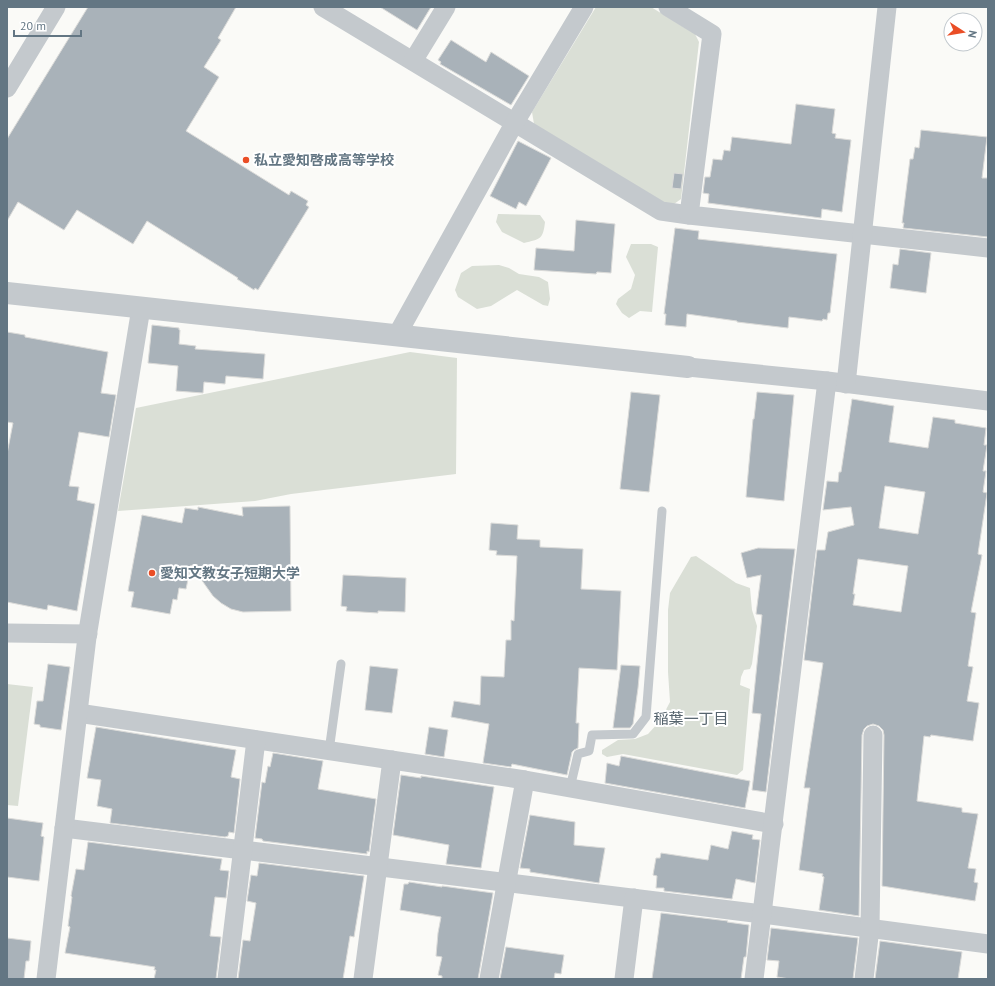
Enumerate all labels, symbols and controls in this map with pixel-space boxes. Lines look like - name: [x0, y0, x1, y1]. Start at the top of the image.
- scale bar: [14, 12, 81, 38]
- north arrow: [943, 12, 983, 52]
- text: 20 m: [20, 18, 46, 33]
- text: N: [965, 29, 980, 39]
- place label: 私立愛知啓成高等学校: [254, 151, 394, 169]
- marker: 私立愛知啓成高等学校: [241, 155, 251, 165]
- place label: 愛知文教女子短期大学: [160, 564, 300, 582]
- marker: 愛知文教女子短期大学: [147, 568, 157, 578]
- district label: 稲葉一丁目: [653, 709, 729, 728]

